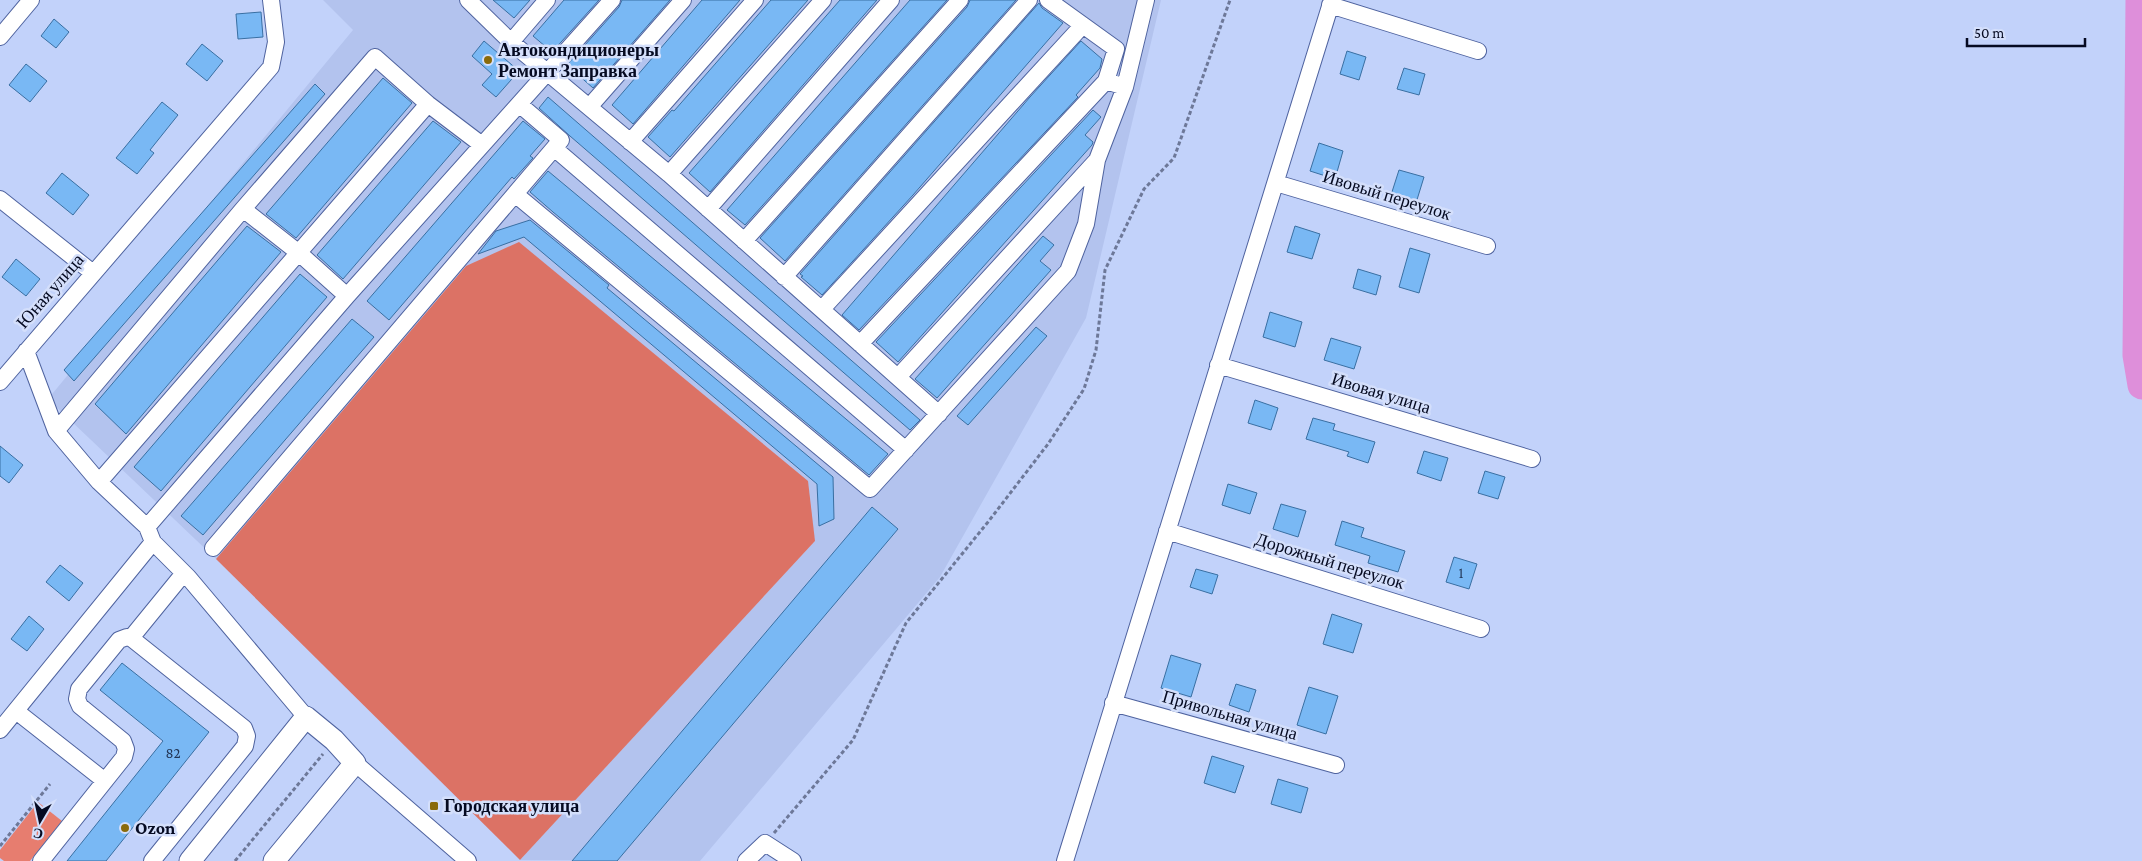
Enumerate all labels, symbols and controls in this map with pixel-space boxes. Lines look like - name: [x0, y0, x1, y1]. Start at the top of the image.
- scale bar: [1967, 15, 2084, 47]
- text: 50 m: [1974, 25, 2004, 41]
- place label: Автокондиционеры Ремонт Заправка: [498, 40, 659, 81]
- marker: Автокондиционеры Ремонт Заправка: [482, 54, 494, 66]
- street label: Ивовый переулок: [1320, 166, 1454, 224]
- street label: Юная улица: [12, 250, 88, 332]
- street label: Ивовая улица: [1329, 368, 1433, 418]
- street label: Дорожный переулок: [1253, 529, 1407, 593]
- house number: 1: [1459, 565, 1464, 581]
- street label: Привольная улица: [1160, 686, 1300, 744]
- house number: 82: [165, 745, 181, 761]
- north arrow: [15, 796, 65, 846]
- place label: Городская улица: [444, 796, 579, 816]
- marker: Городская улица: [428, 800, 440, 812]
- place label: Ozon: [135, 818, 176, 838]
- marker: Ozon: [119, 822, 131, 834]
- text: С: [32, 825, 44, 843]

